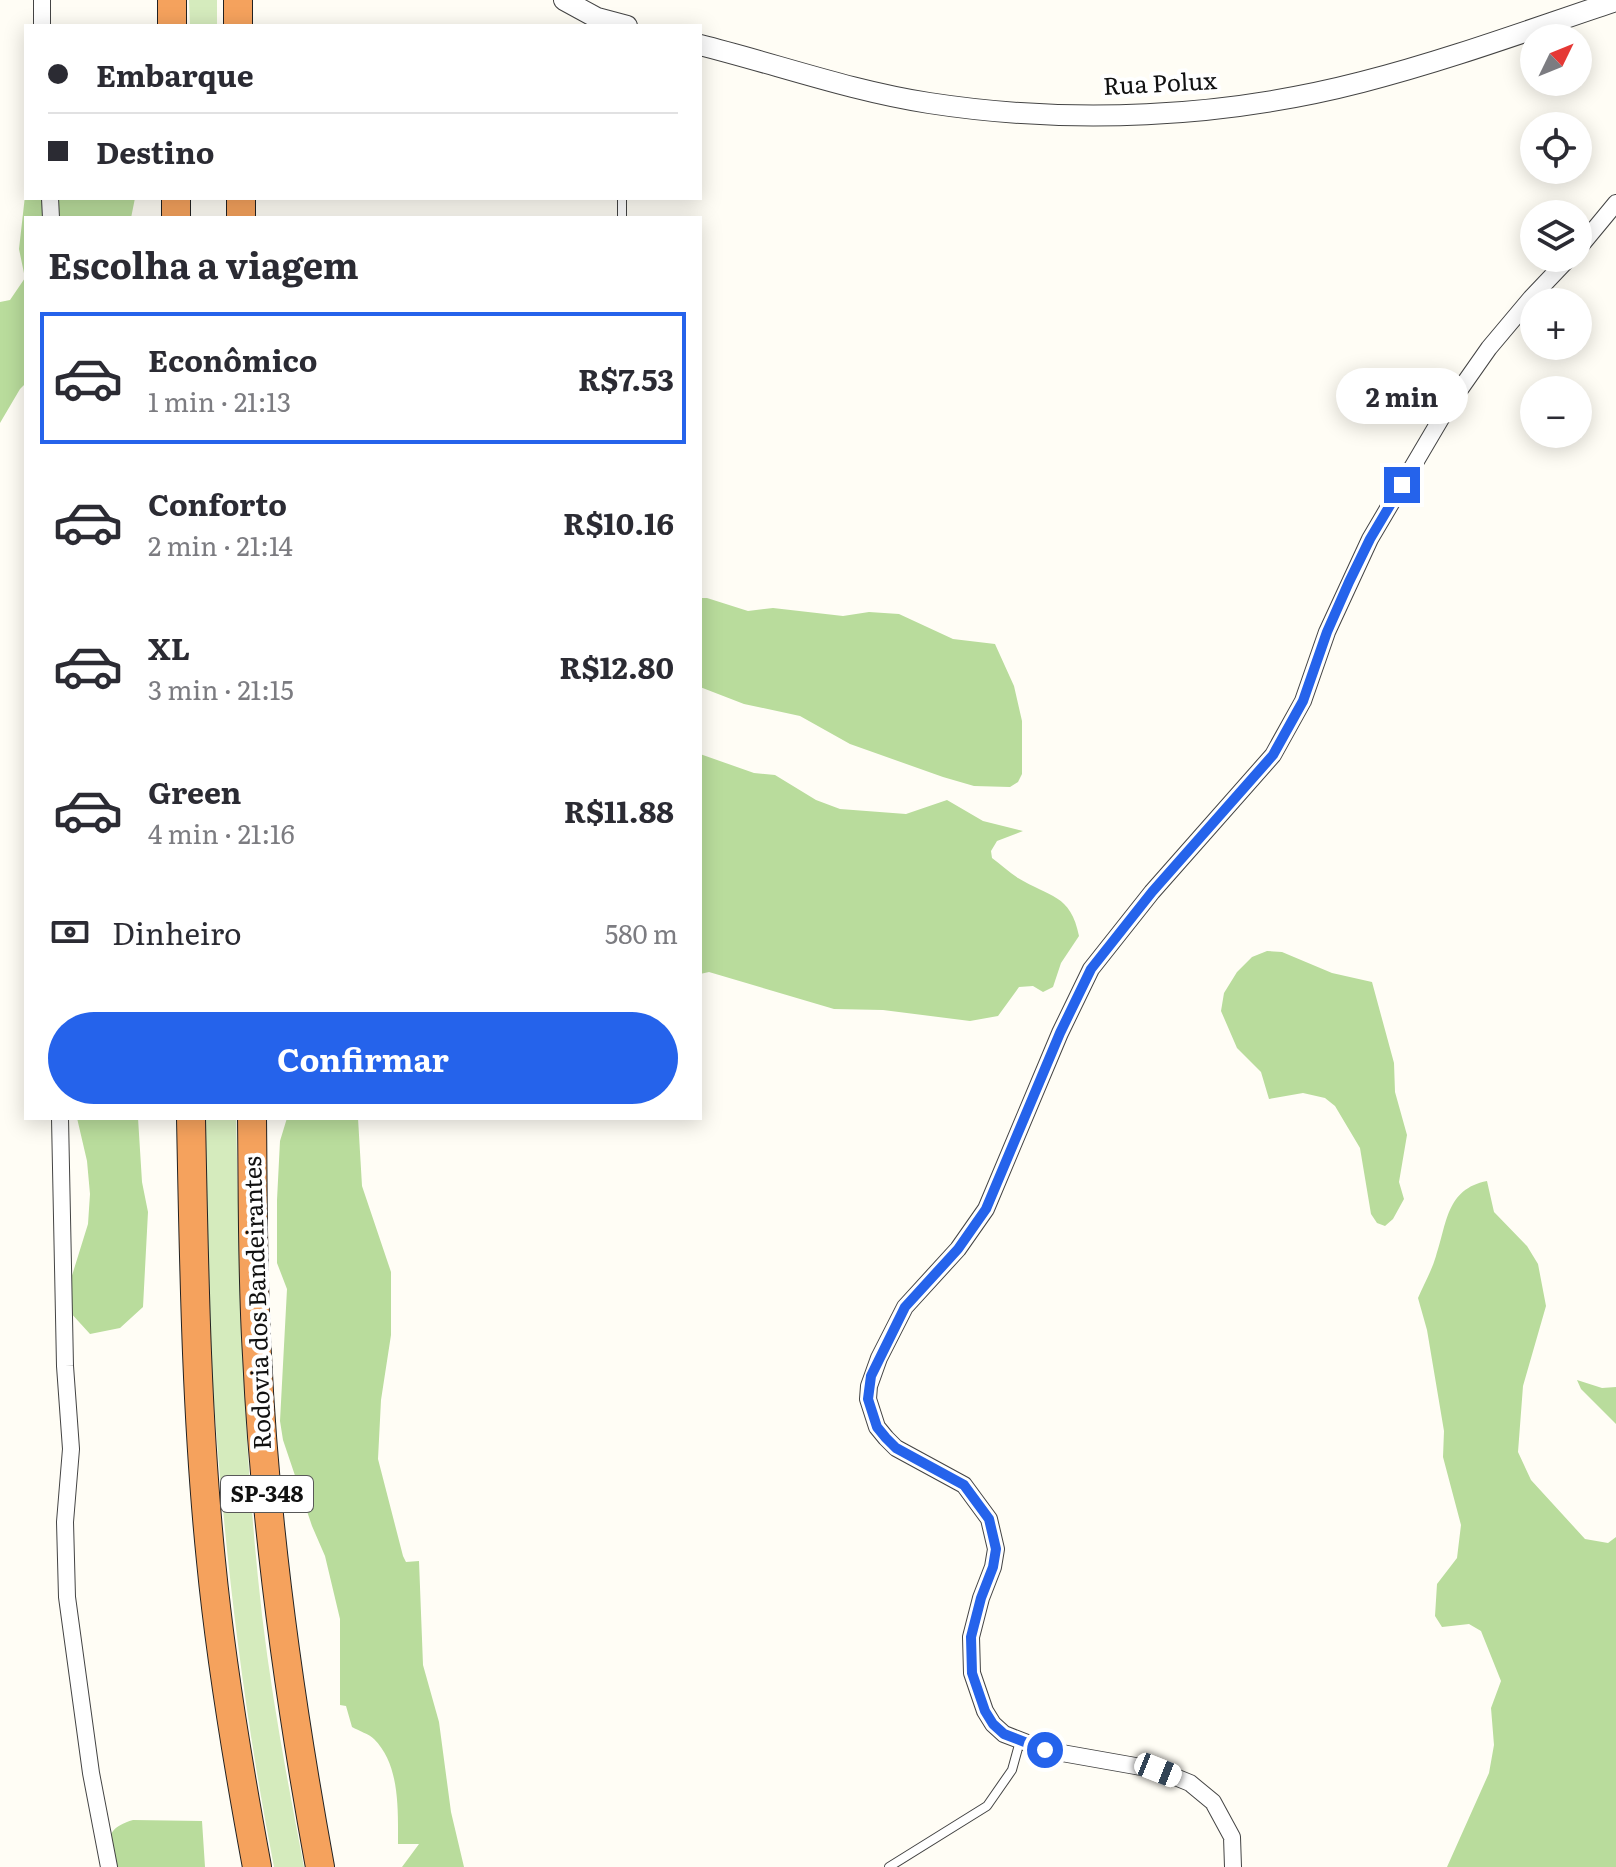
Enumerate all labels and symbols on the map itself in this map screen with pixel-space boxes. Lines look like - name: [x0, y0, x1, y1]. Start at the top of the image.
- north arrow: [1520, 24, 1592, 96]
- street label: Rua Polux: [1102, 61, 1218, 102]
- callout: 2 min: [1336, 369, 1468, 425]
- route end: [1384, 467, 1420, 503]
- street label: Rodovia dos Bandeirantes: [233, 1156, 278, 1450]
- road number: SP-348: [221, 1476, 313, 1512]
- route start: [1027, 1732, 1063, 1768]
- car: [1131, 1750, 1185, 1790]

